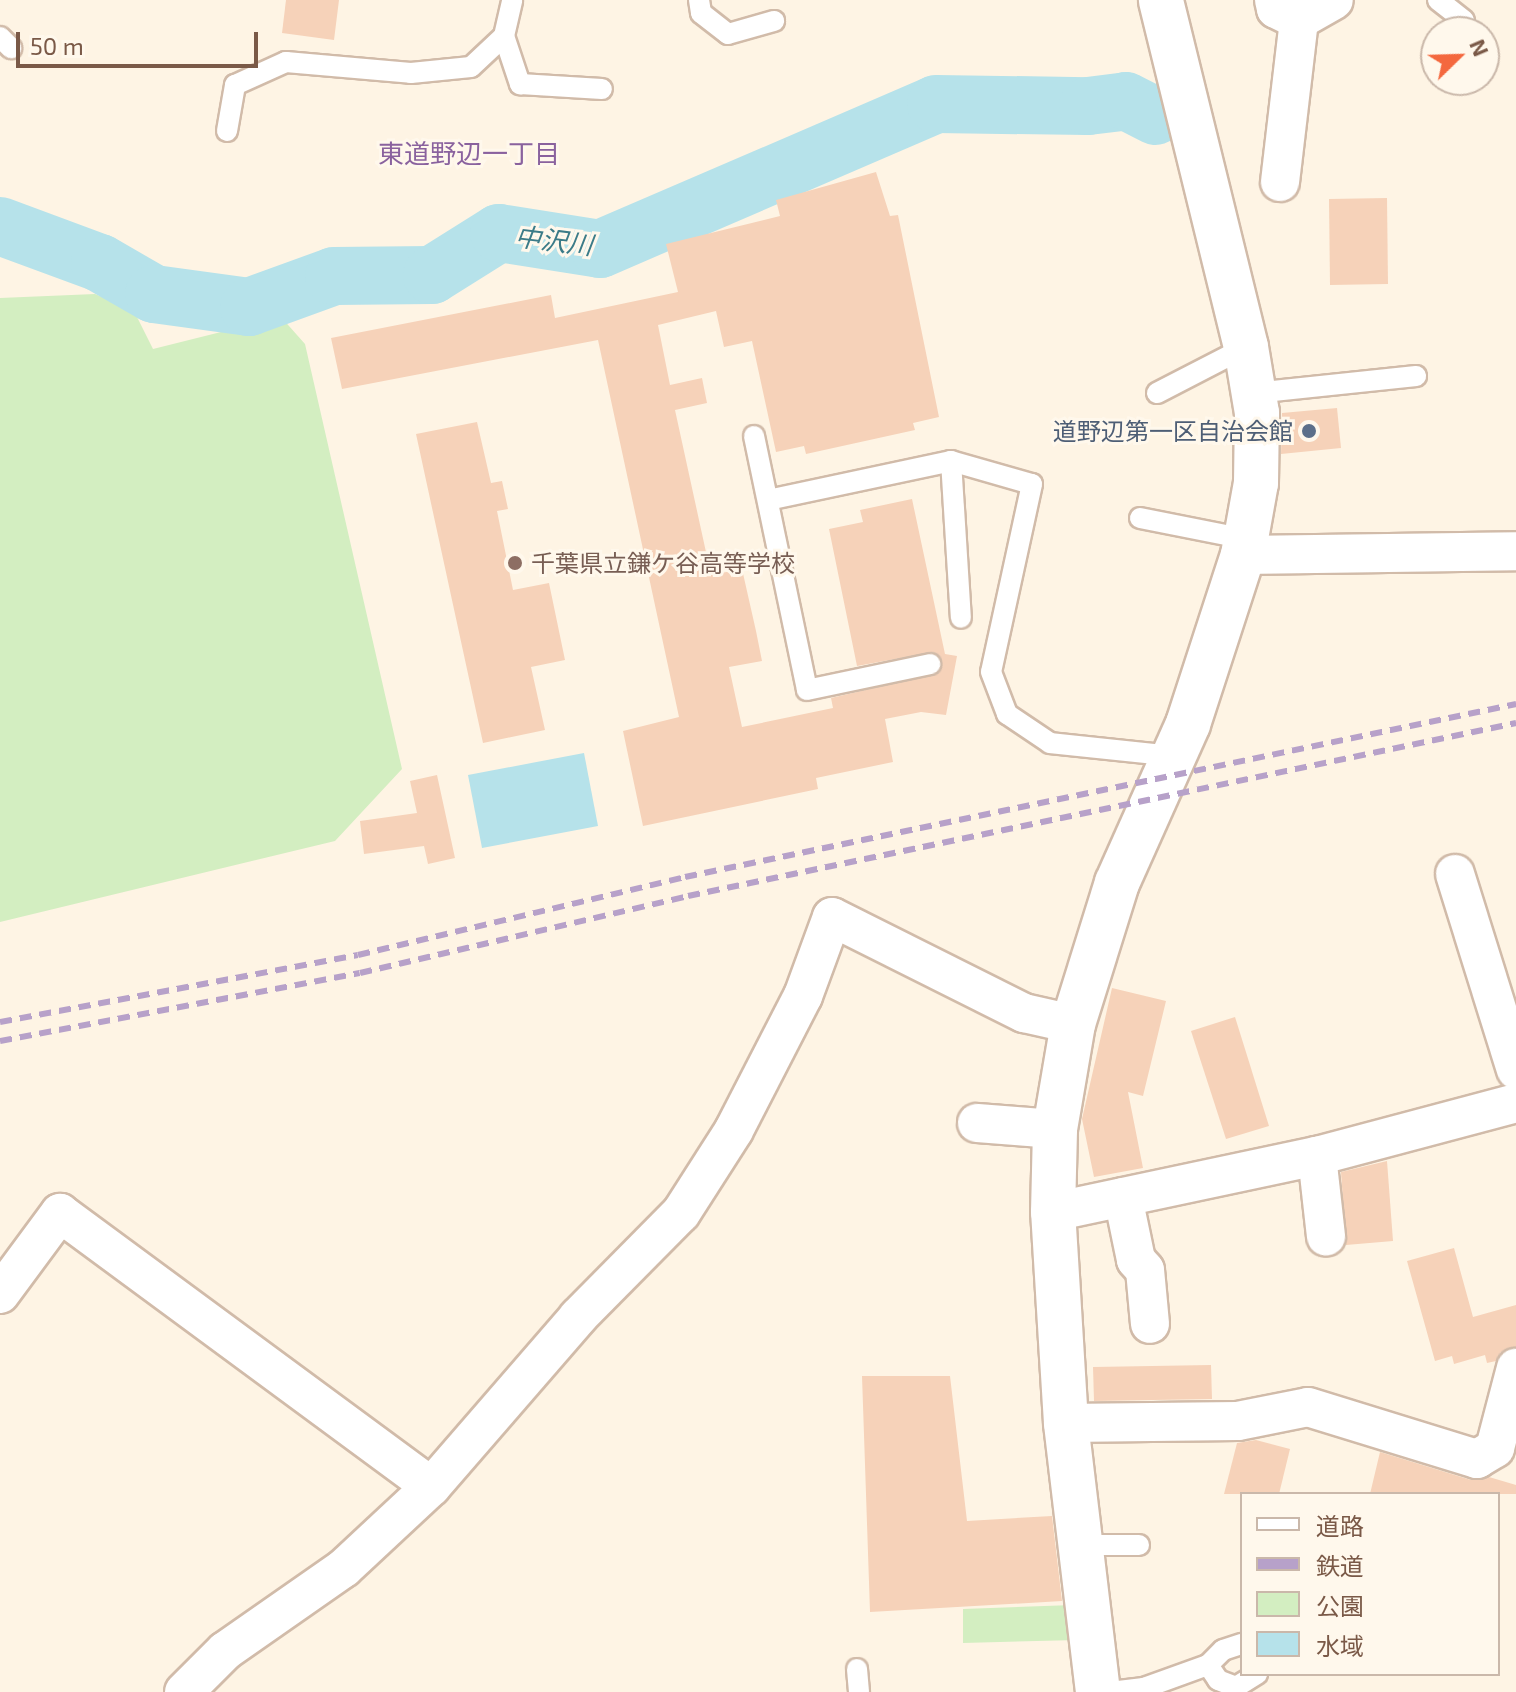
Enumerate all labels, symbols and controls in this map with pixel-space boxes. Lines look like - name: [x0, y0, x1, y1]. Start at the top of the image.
- scale bar: [20, 16, 262, 66]
- north arrow: [1420, 16, 1500, 96]
- text: 50 m: [30, 31, 84, 60]
- text: N: [1465, 35, 1495, 60]
- district label: 東道野辺一丁目: [378, 137, 560, 169]
- water label: 中沢川: [513, 220, 595, 260]
- place label: 道野辺第一区自治会館: [1053, 417, 1293, 445]
- marker: 道野辺第一区自治会館: [1300, 422, 1318, 440]
- place label: 千葉県立鎌ケ谷高等学校: [531, 549, 795, 577]
- marker: 千葉県立鎌ケ谷高等学校: [506, 554, 524, 572]
- legend: [1240, 1492, 1500, 1676]
- text: 道路: [1316, 1511, 1364, 1540]
- text: 鉄道: [1316, 1551, 1364, 1580]
- text: 公園: [1316, 1591, 1364, 1620]
- text: 水域: [1316, 1631, 1364, 1660]

